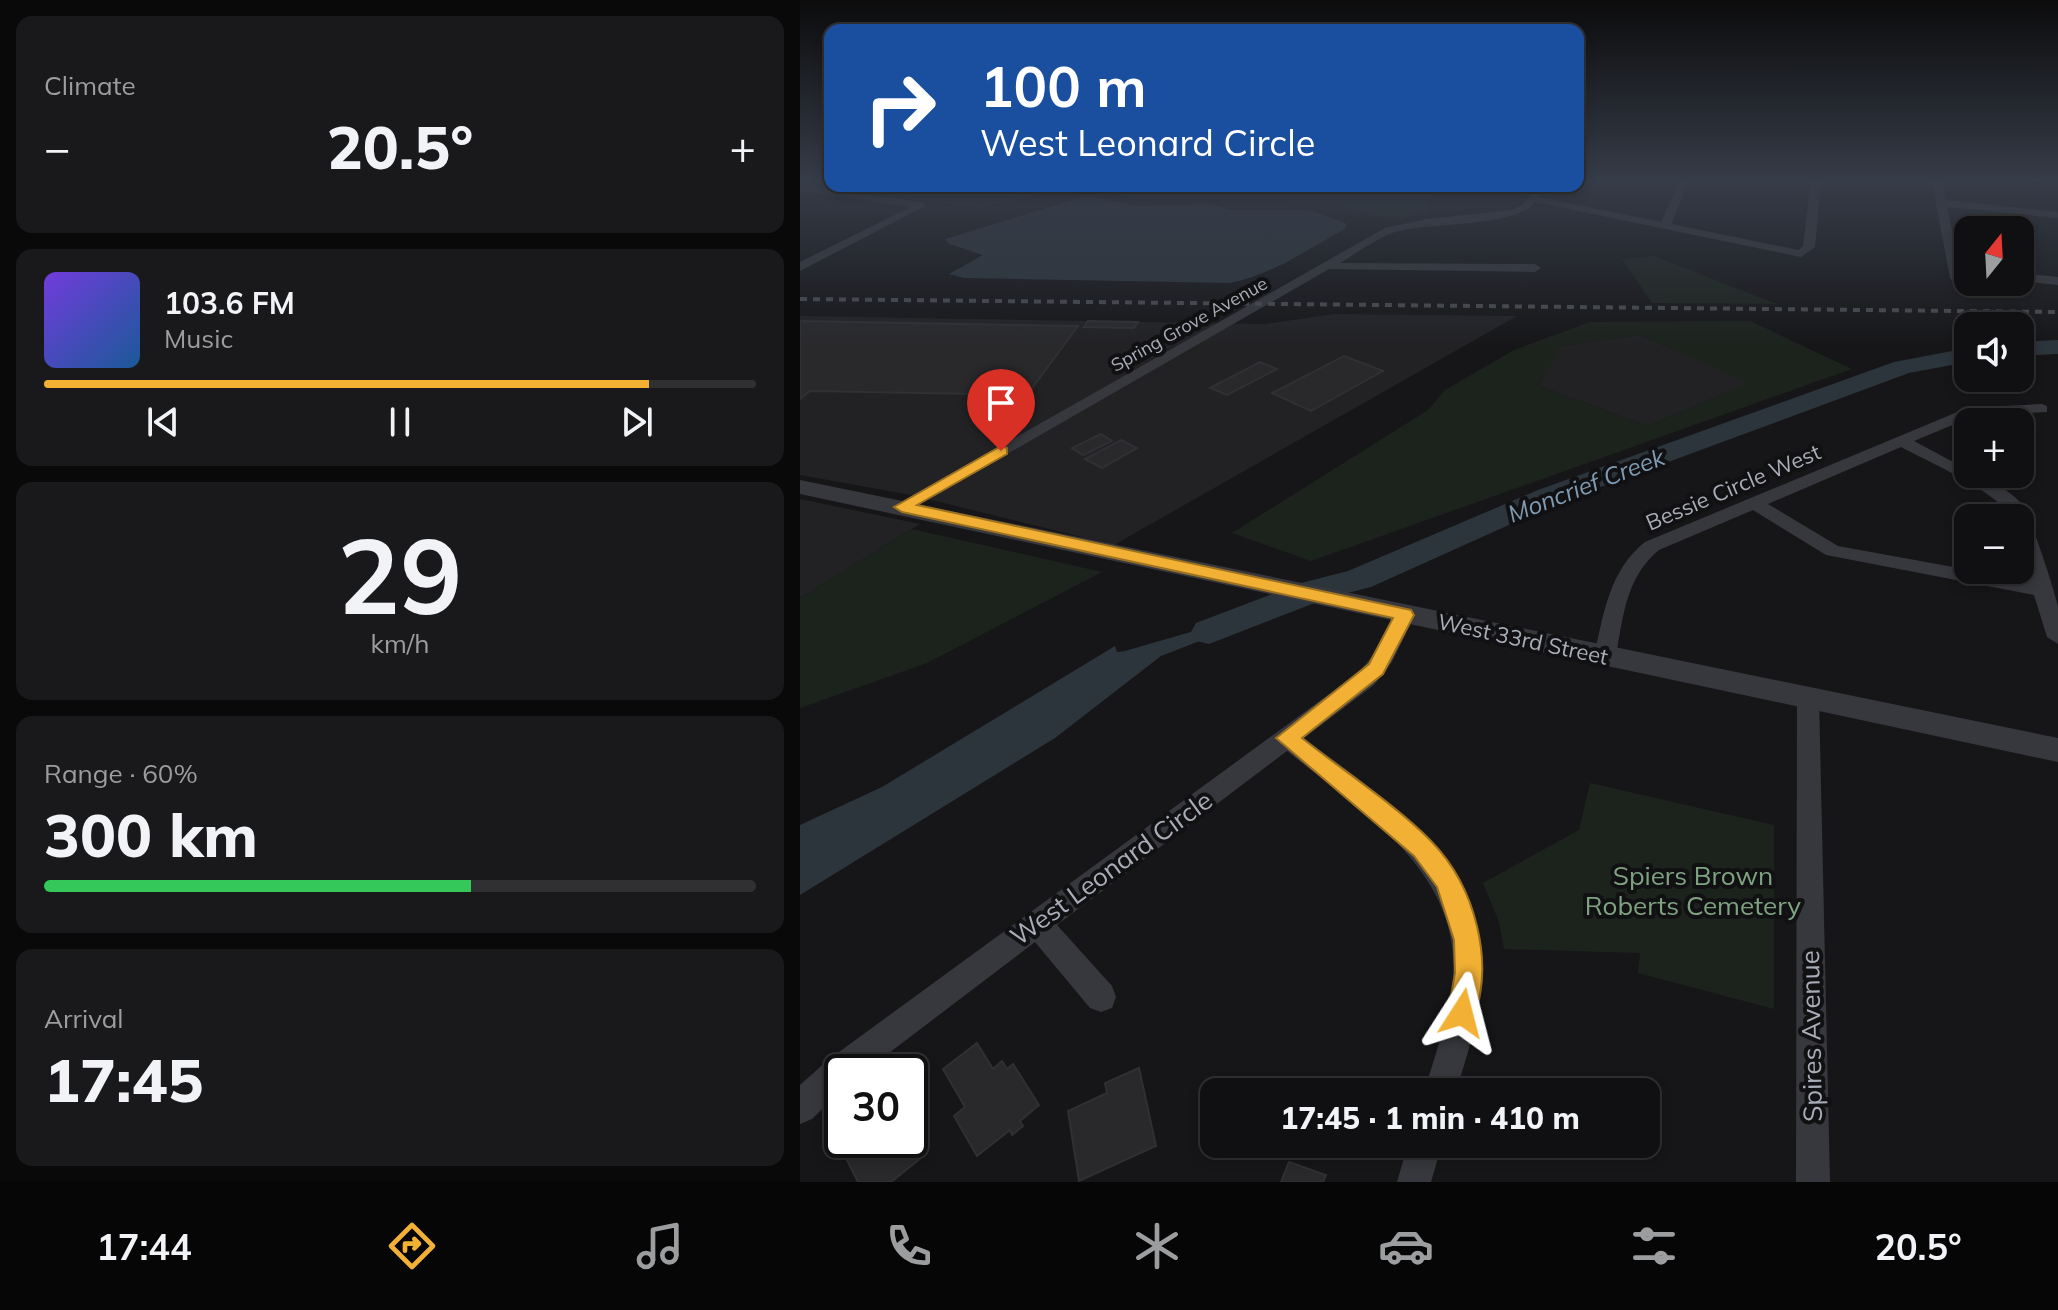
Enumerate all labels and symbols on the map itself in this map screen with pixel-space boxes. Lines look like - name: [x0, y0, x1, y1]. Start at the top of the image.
- north arrow: [1954, 216, 2034, 296]
- street label: Spring Grove Avenue: [1107, 271, 1271, 377]
- pin: [967, 369, 1035, 451]
- street label: Bessie Circle West: [1641, 437, 1825, 536]
- water label: Moncrief Creek: [1503, 441, 1669, 529]
- street label: West 33rd Street: [1435, 607, 1611, 671]
- street label: West Leonard Circle: [1003, 783, 1219, 953]
- park label: Spiers Brown Roberts Cemetery: [1585, 859, 1801, 922]
- street label: Spires Avenue: [1793, 950, 1829, 1122]
- position arrow: [1420, 971, 1504, 1055]
- speed limit sign: 30: [824, 1054, 928, 1158]

